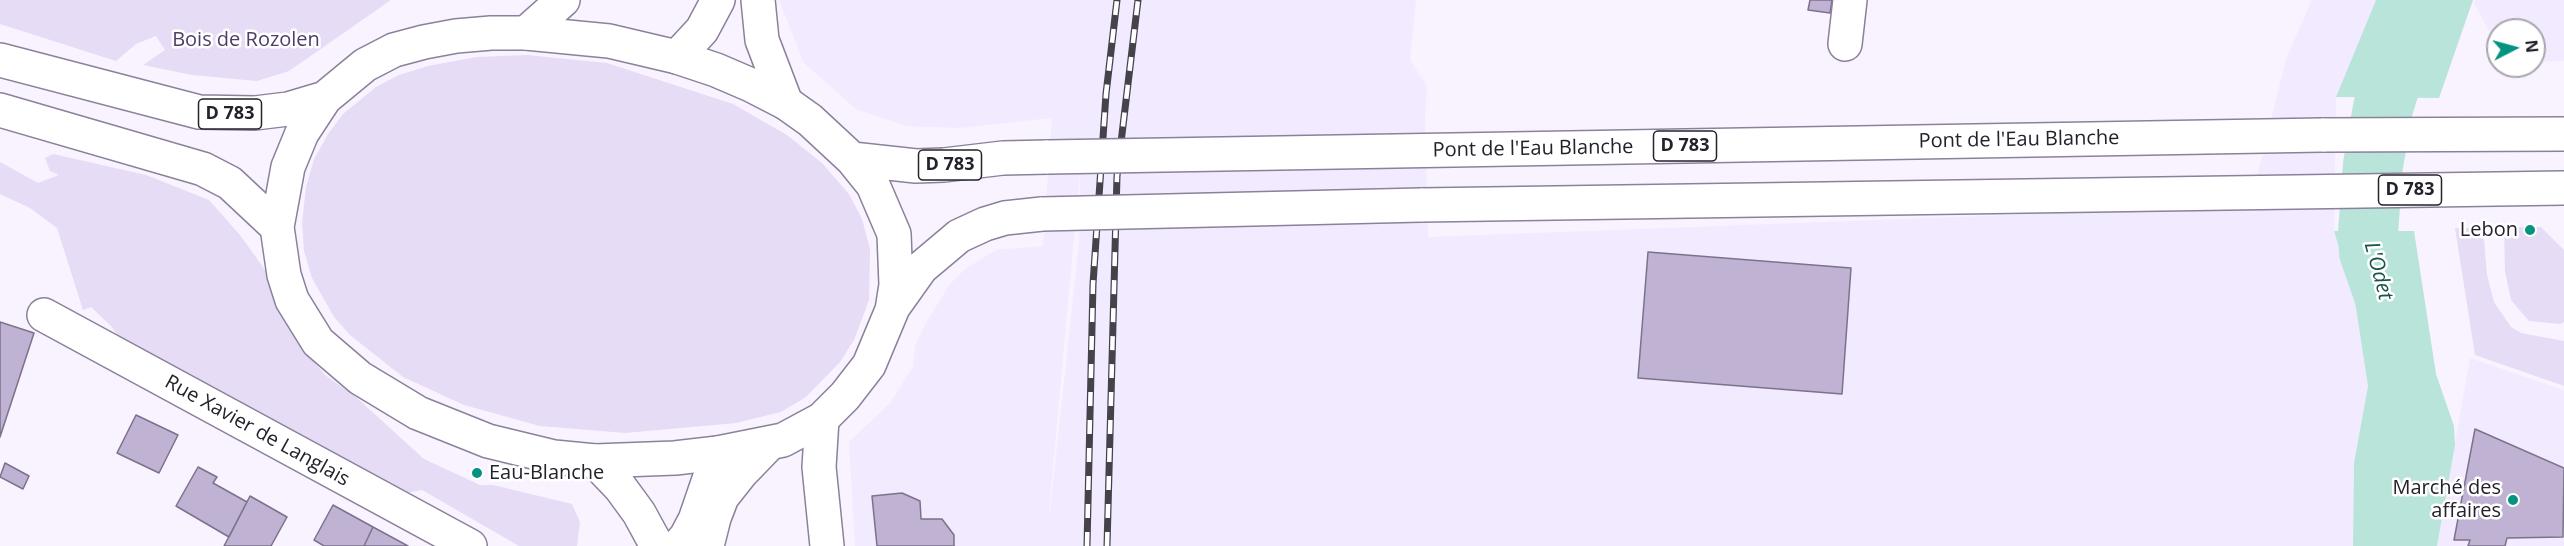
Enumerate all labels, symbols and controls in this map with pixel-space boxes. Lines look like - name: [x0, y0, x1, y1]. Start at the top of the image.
- north arrow: [2486, 18, 2546, 78]
- park label: Bois de Rozolen: [172, 28, 320, 52]
- text: N: [2520, 39, 2544, 54]
- road number: D 783: [198, 99, 262, 129]
- street label: Pont de l'Eau Blanche: [1918, 126, 2120, 154]
- road number: D 783: [1654, 131, 1716, 161]
- street label: Pont de l'Eau Blanche: [1432, 135, 1634, 163]
- road number: D 783: [918, 150, 982, 180]
- road number: D 783: [2378, 175, 2442, 205]
- place label: Lebon: [2460, 218, 2518, 242]
- marker: Lebon: [2523, 223, 2537, 237]
- water label: L'Odet: [2358, 239, 2398, 303]
- street label: Rue Xavier de Langlais: [160, 370, 354, 492]
- place label: Eau-Blanche: [489, 461, 604, 485]
- marker: Eau-Blanche: [470, 466, 484, 480]
- place label: Marché des affaires: [2392, 476, 2501, 523]
- marker: Marché des affaires: [2506, 493, 2520, 507]

